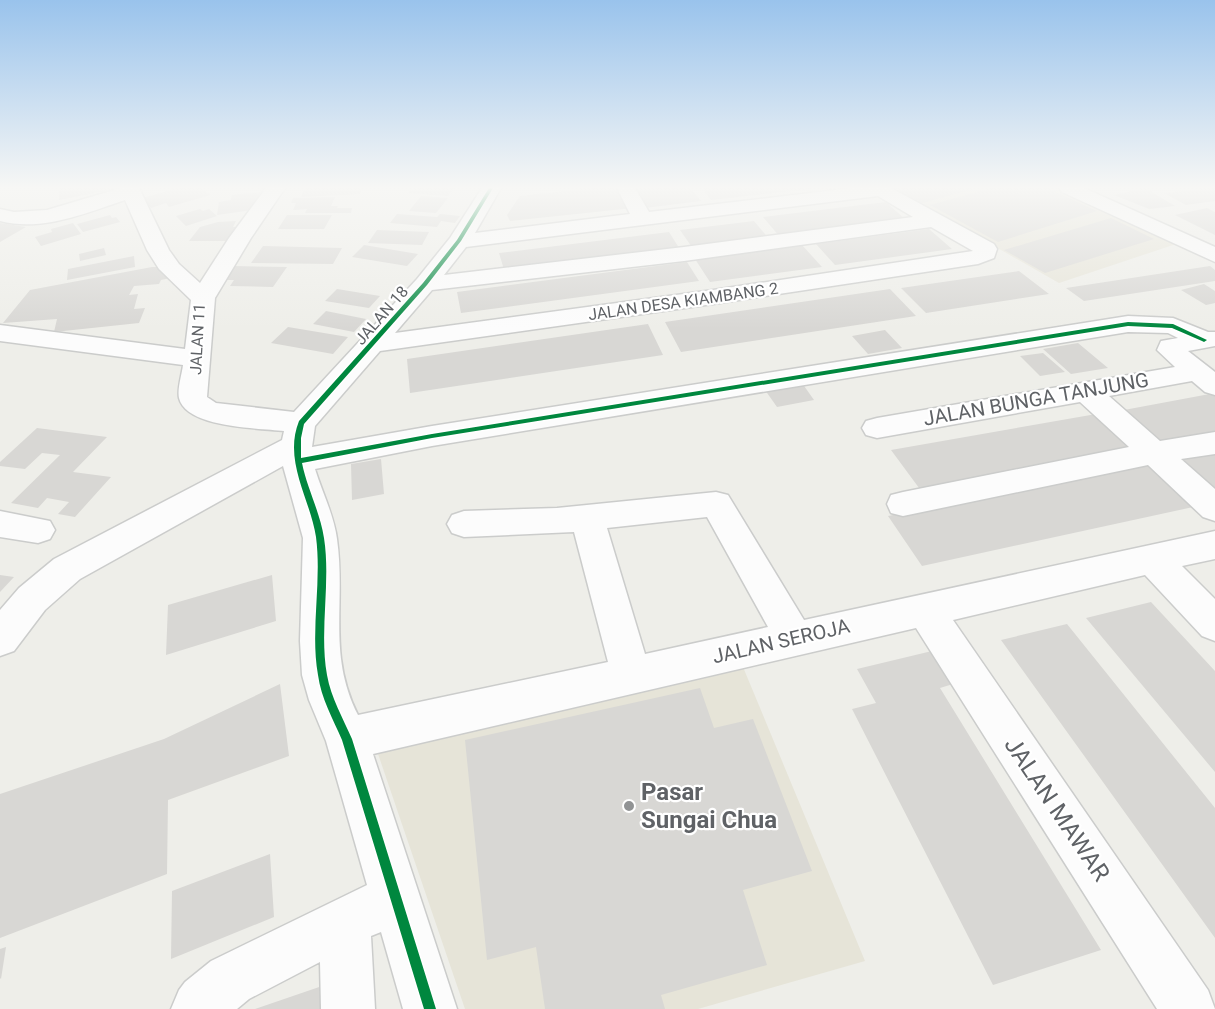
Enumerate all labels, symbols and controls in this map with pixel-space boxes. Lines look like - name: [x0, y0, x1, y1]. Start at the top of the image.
- street label: JALAN DESA KIAMBANG 2: [587, 279, 779, 324]
- street label: JALAN 18: [351, 282, 412, 349]
- street label: JALAN 11: [186, 303, 209, 375]
- street label: JALAN BUNGA TANJUNG: [921, 367, 1151, 431]
- street label: JALAN SEROJA: [710, 614, 852, 668]
- street label: JALAN MAWAR: [998, 732, 1116, 887]
- place label: Pasar Sungai Chua: [641, 778, 777, 834]
- marker: Pasar Sungai Chua: [622, 799, 636, 813]

